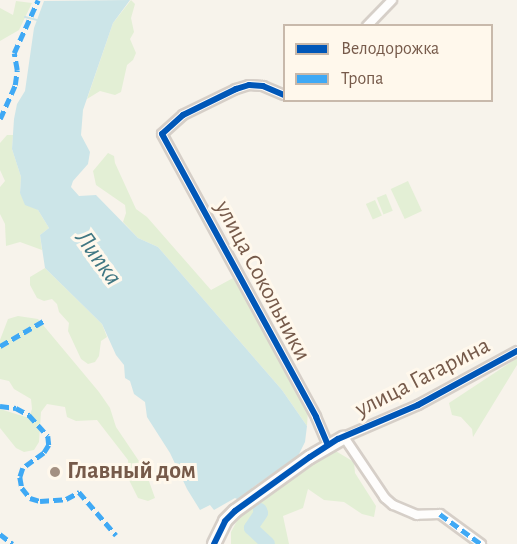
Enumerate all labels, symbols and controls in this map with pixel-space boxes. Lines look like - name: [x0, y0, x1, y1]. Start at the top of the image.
- legend: [283, 24, 493, 102]
- text: Велодорожка: [341, 40, 439, 58]
- text: Тропа: [341, 70, 384, 88]
- street label: улица Сокольники: [208, 196, 316, 366]
- water label: Липка: [68, 224, 128, 292]
- street label: улица Гагарина: [351, 332, 495, 424]
- place label: Главный дом: [67, 458, 196, 486]
- marker: Главный дом: [48, 465, 62, 479]

